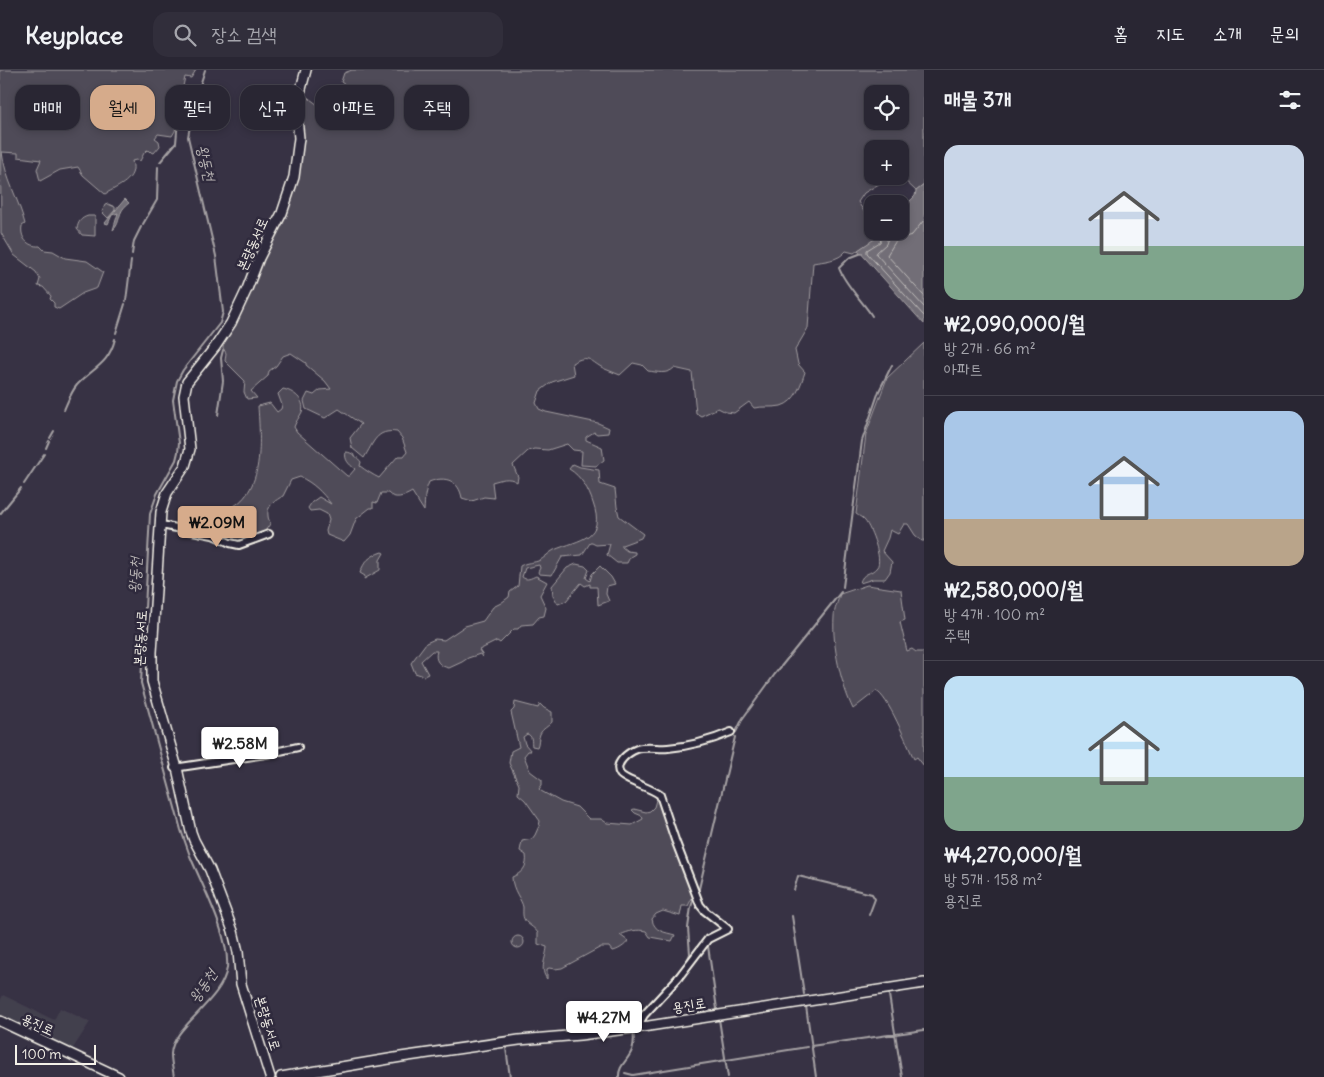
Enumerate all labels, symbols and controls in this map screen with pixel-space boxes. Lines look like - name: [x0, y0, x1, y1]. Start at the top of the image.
- search box: [153, 12, 503, 57]
- text: Keyplace: [25, 20, 123, 50]
- icon: search: [171, 21, 199, 49]
- text: 장소 검색: [211, 22, 277, 46]
- text: 홈: [1114, 22, 1128, 45]
- text: 지도: [1156, 22, 1185, 45]
- text: 소개: [1213, 22, 1242, 45]
- text: 문의: [1270, 22, 1299, 45]
- chip: 매매: [15, 85, 80, 130]
- chip: 월세: [90, 85, 155, 130]
- chip: 필터: [165, 85, 230, 130]
- chip: 신규: [240, 85, 305, 130]
- chip: 아파트: [315, 85, 394, 130]
- chip: 주택: [404, 85, 469, 130]
- map controls: [864, 85, 909, 240]
- button: locate: [864, 85, 909, 130]
- text: 매물 3개: [944, 86, 1012, 113]
- icon: filters: [1276, 86, 1304, 114]
- button: +: [864, 140, 909, 185]
- water label: 왕동천: [193, 143, 220, 185]
- icon: home: [1079, 178, 1169, 268]
- button: −: [864, 195, 909, 240]
- street label: 본량동서로: [232, 215, 272, 273]
- text: ₩2,090,000/월: [944, 310, 1085, 337]
- text: 방 2개 · 66 m²: [944, 338, 1036, 358]
- text: 아파트: [944, 359, 983, 379]
- icon: home: [1079, 443, 1169, 533]
- pin: ₩2.09M: [176, 506, 258, 548]
- text: ₩2.09M: [189, 512, 245, 532]
- water label: 왕동천: [124, 554, 145, 594]
- text: ₩2,580,000/월: [944, 576, 1084, 603]
- text: 방 4개 · 100 m²: [944, 604, 1045, 624]
- street label: 본량동서로: [130, 609, 150, 667]
- text: 주택: [944, 625, 970, 645]
- icon: home: [1079, 708, 1169, 798]
- pin: ₩2.58M: [199, 726, 281, 769]
- text: ₩2.58M: [212, 733, 268, 753]
- text: ₩4,270,000/월: [944, 841, 1082, 868]
- text: 방 5개 · 158 m²: [944, 869, 1043, 889]
- text: 용진로: [944, 890, 983, 910]
- water label: 왕동천: [185, 964, 222, 1006]
- street label: 본량동서로: [251, 993, 285, 1053]
- street label: 용진로: [671, 993, 707, 1017]
- pin: ₩4.27M: [563, 1000, 645, 1043]
- text: ₩4.27M: [577, 1007, 631, 1027]
- street label: 용진로: [19, 1009, 57, 1039]
- scale bar: [15, 1042, 96, 1065]
- text: 100 m: [22, 1045, 62, 1063]

